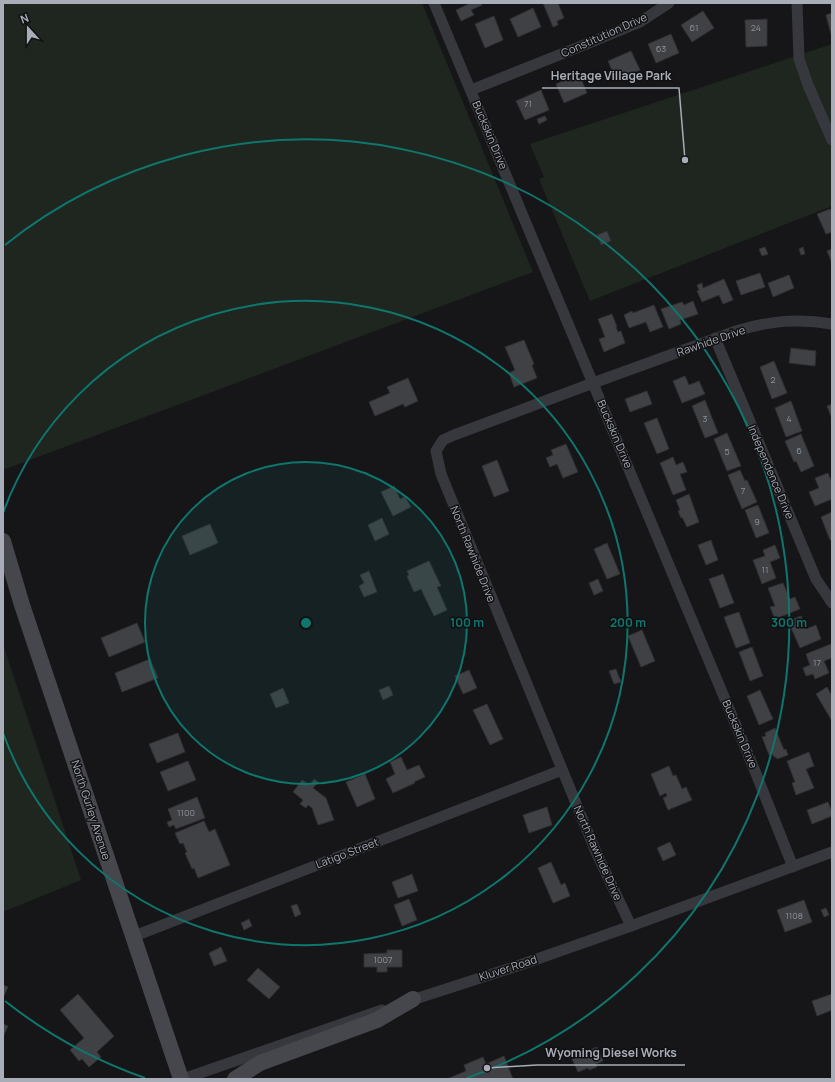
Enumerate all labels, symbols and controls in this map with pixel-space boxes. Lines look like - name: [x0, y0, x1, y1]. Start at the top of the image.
- north arrow: [8, 8, 48, 48]
- street label: Constitution Drive: [558, 9, 650, 60]
- text: N: [18, 10, 31, 27]
- house number: 61: [690, 21, 698, 34]
- house number: 24: [751, 21, 761, 34]
- house number: 63: [656, 42, 666, 55]
- callout: Heritage Village Park: [542, 64, 679, 88]
- text: Heritage Village Park: [551, 67, 672, 84]
- house number: 71: [524, 97, 532, 110]
- street label: Buckskin Drive: [469, 98, 512, 172]
- street label: Rawhide Drive: [675, 322, 747, 359]
- house number: 2: [770, 373, 776, 386]
- street label: Buckskin Drive: [594, 397, 637, 471]
- house number: 3: [703, 412, 708, 425]
- house number: 4: [786, 412, 792, 425]
- street label: Independence Drive: [745, 423, 798, 522]
- house number: 6: [796, 444, 802, 457]
- house number: 5: [724, 445, 730, 458]
- house number: 7: [741, 484, 746, 497]
- street label: North Rawhide Drive: [447, 504, 500, 605]
- house number: 9: [754, 515, 760, 528]
- house number: 11: [761, 563, 769, 576]
- text: 100 m: [450, 614, 484, 631]
- text: 200 m: [610, 614, 646, 631]
- text: 300 m: [771, 614, 807, 631]
- centre of rings: [299, 616, 313, 630]
- house number: 17: [813, 656, 821, 669]
- street label: Buckskin Drive: [719, 697, 762, 771]
- street label: North Gurley Avenue: [68, 758, 115, 862]
- street label: North Rawhide Drive: [571, 803, 626, 903]
- house number: 1100: [177, 806, 195, 819]
- street label: Latigo Street: [313, 834, 380, 871]
- house number: 1108: [785, 909, 803, 922]
- street label: Kluver Road: [477, 951, 539, 984]
- house number: 1007: [373, 953, 393, 966]
- callout: Wyoming Diesel Works: [537, 1041, 685, 1065]
- text: Wyoming Diesel Works: [545, 1044, 677, 1061]

